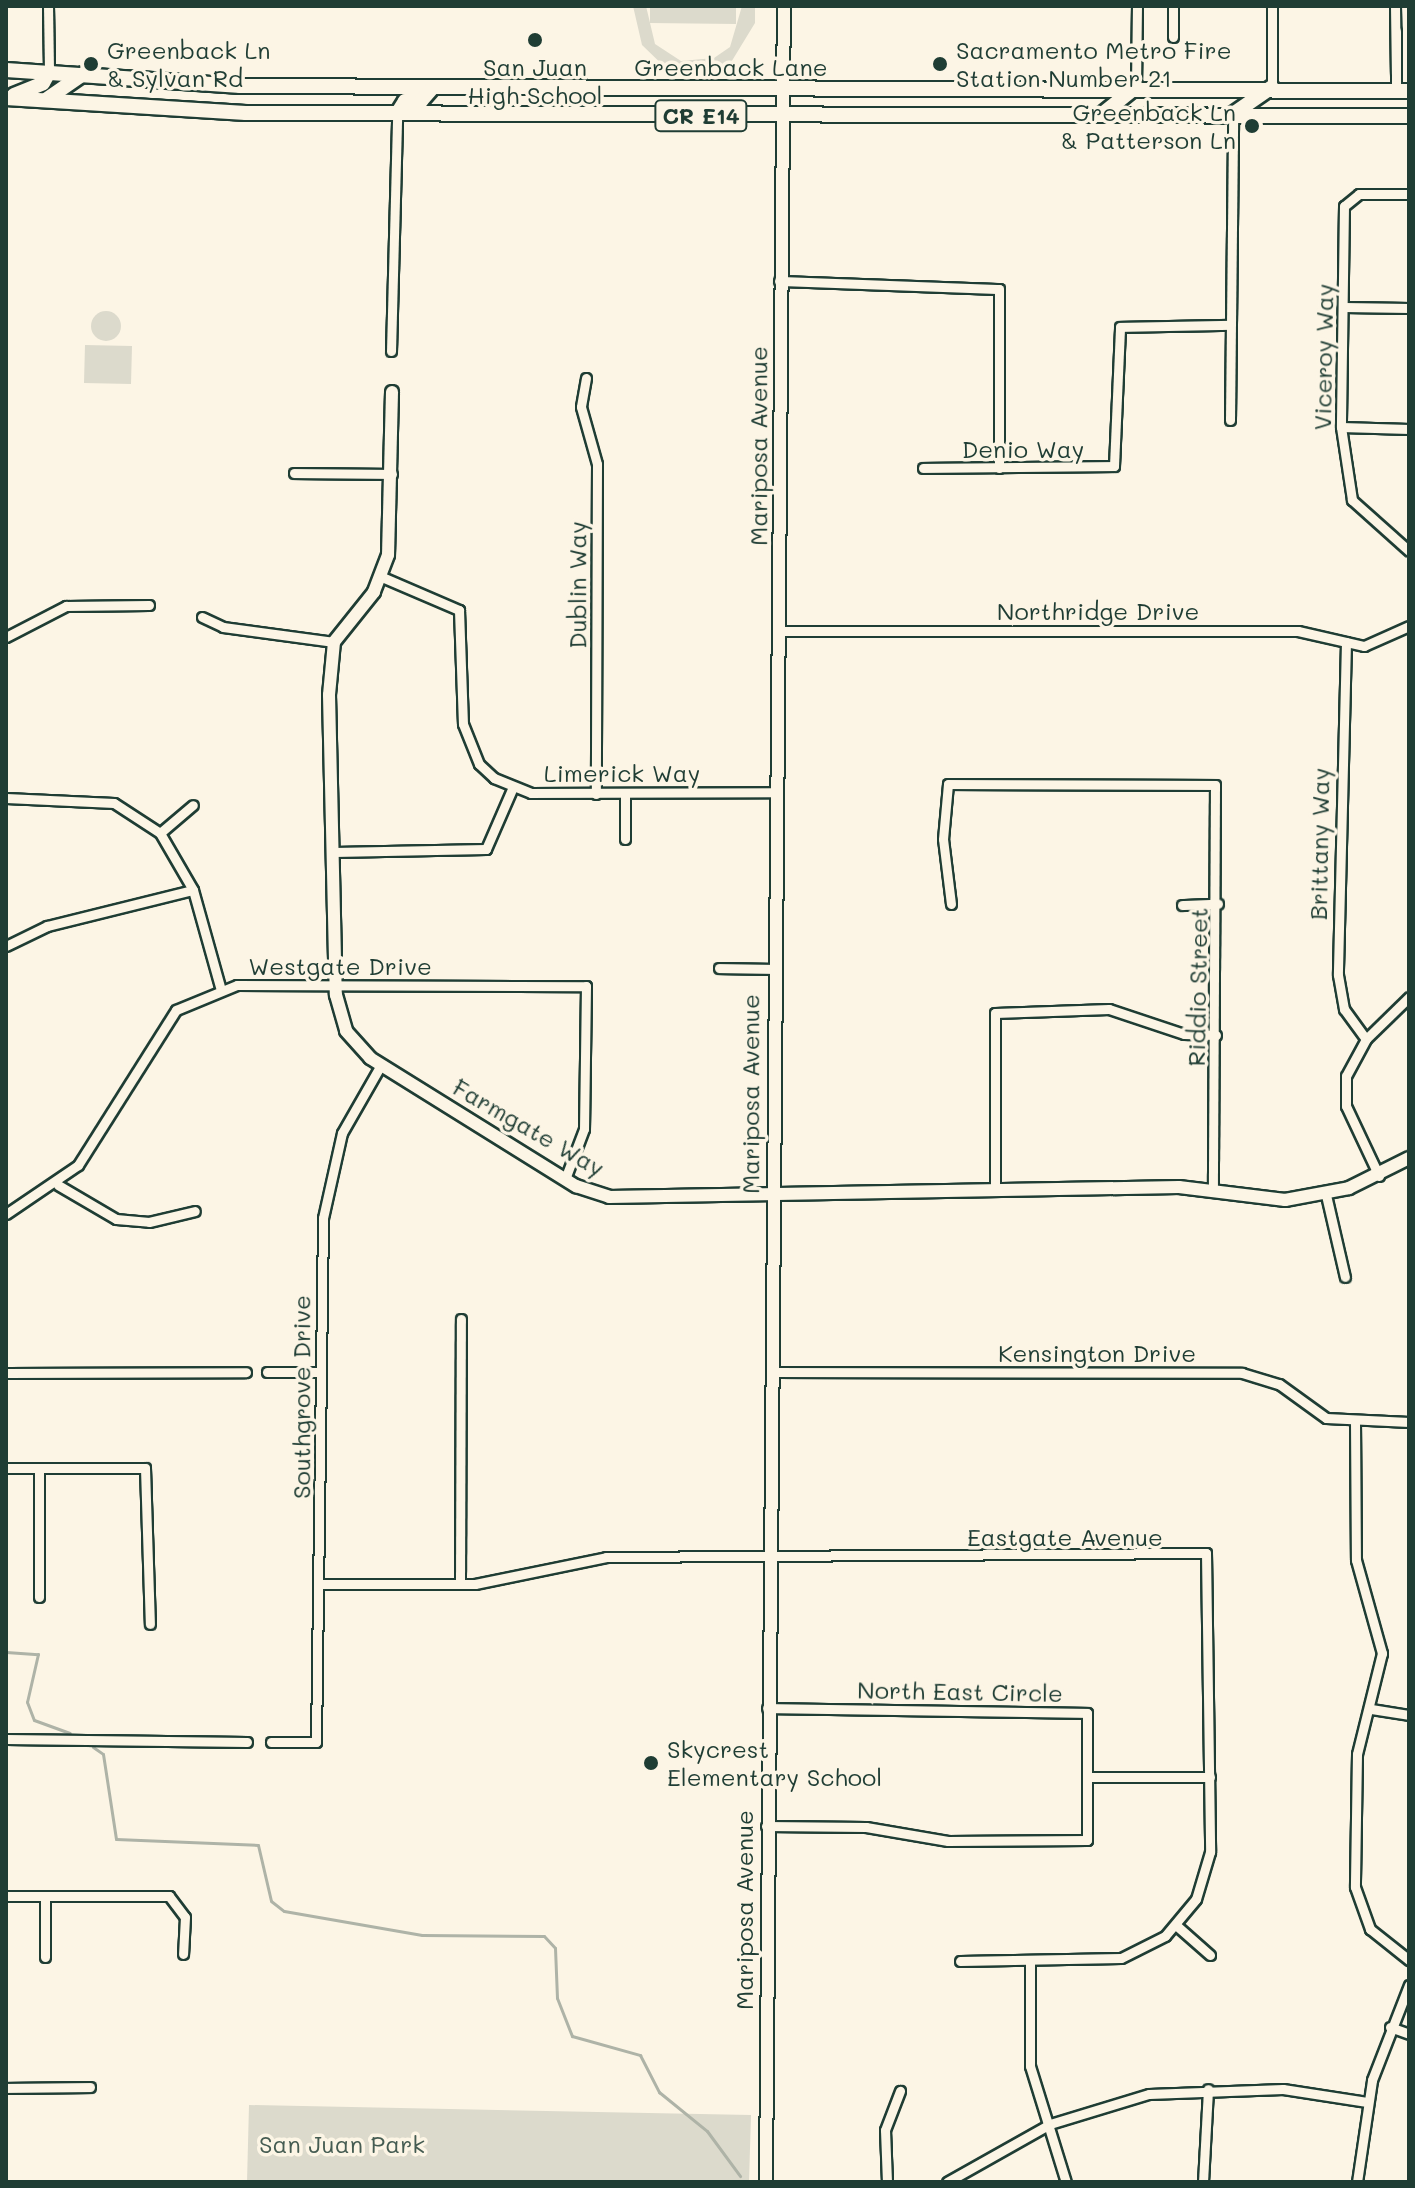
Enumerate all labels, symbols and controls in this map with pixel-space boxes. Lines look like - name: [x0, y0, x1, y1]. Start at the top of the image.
- marker: San Juan High School: [526, 31, 544, 49]
- place label: Greenback Ln & Sylvan Rd: [107, 36, 271, 92]
- place label: Sacramento Metro Fire Station Number 21: [956, 36, 1231, 92]
- place label: San Juan High School: [467, 53, 603, 109]
- street label: Greenback Lane: [634, 53, 828, 81]
- marker: Greenback Ln & Sylvan Rd: [82, 55, 100, 73]
- marker: Sacramento Metro Fire Station Number 21: [931, 55, 949, 73]
- road number: CR E14: [653, 98, 749, 134]
- place label: Greenback Ln & Patterson Ln: [1061, 98, 1236, 154]
- marker: Greenback Ln & Patterson Ln: [1243, 117, 1261, 135]
- street label: Viceroy Way: [1307, 283, 1339, 431]
- street label: Mariposa Avenue: [744, 346, 772, 546]
- street label: Denio Way: [962, 435, 1084, 463]
- street label: Dublin Way: [563, 521, 591, 649]
- street label: Northridge Drive: [997, 597, 1199, 625]
- street label: Limerick Way: [544, 759, 700, 787]
- street label: Brittany Way: [1303, 768, 1335, 920]
- street label: Riddio Street: [1181, 907, 1213, 1067]
- street label: Westgate Drive: [248, 952, 432, 980]
- street label: Mariposa Avenue: [736, 994, 764, 1194]
- street label: Farmgate Way: [448, 1072, 610, 1182]
- street label: Southgrove Drive: [287, 1295, 315, 1499]
- street label: Kensington Drive: [998, 1339, 1196, 1367]
- street label: Eastgate Avenue: [967, 1523, 1163, 1551]
- street label: North East Circle: [857, 1675, 1063, 1707]
- place label: Skycrest Elementary School: [667, 1735, 882, 1791]
- marker: Skycrest Elementary School: [642, 1754, 660, 1772]
- street label: Mariposa Avenue: [730, 1810, 758, 2010]
- park label: San Juan Park: [259, 2130, 425, 2158]

